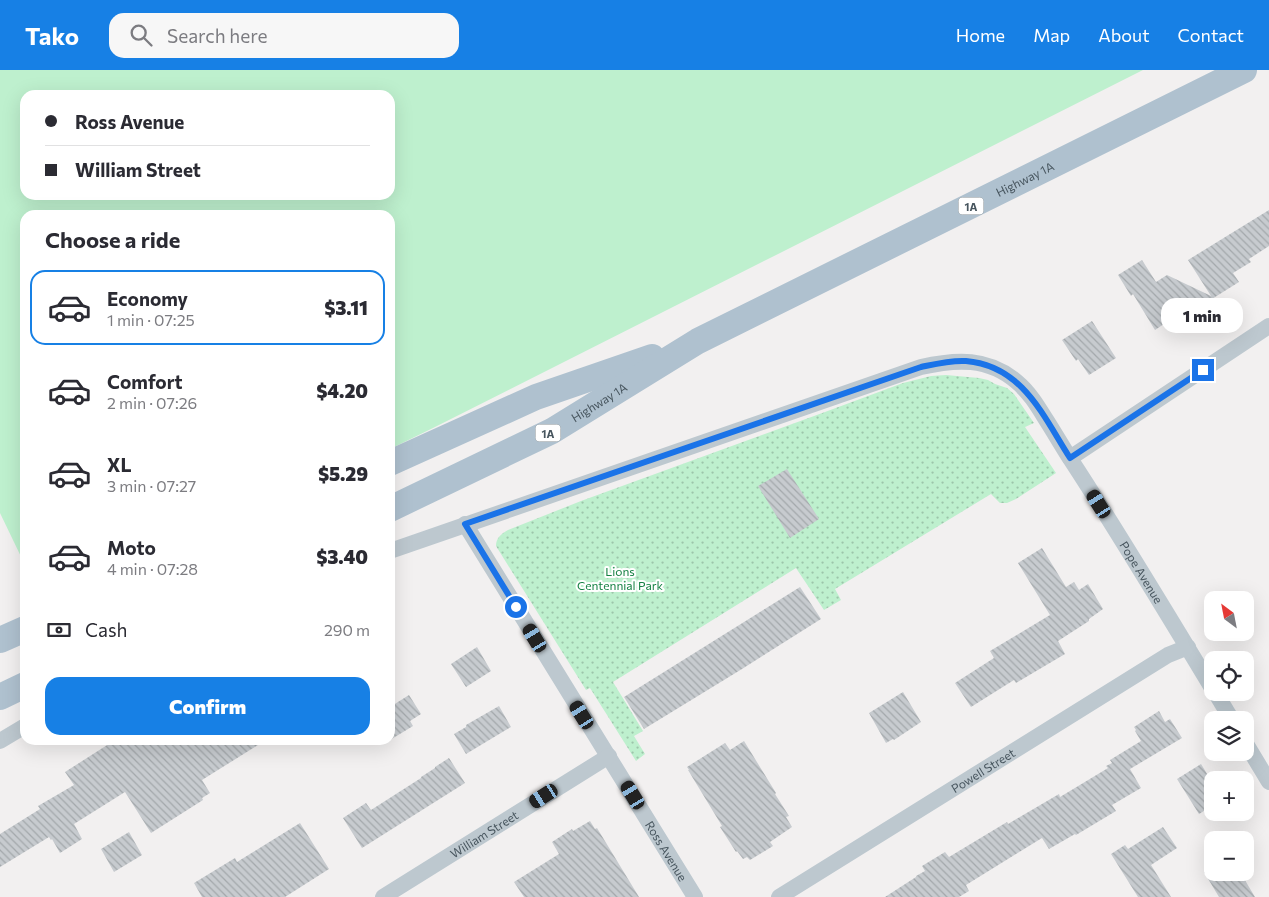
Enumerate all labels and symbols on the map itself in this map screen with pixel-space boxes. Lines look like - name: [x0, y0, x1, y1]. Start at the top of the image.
- street label: Highway 1A: [993, 159, 1056, 199]
- road number: 1A: [958, 198, 984, 214]
- callout: 1 min: [1162, 298, 1244, 332]
- route end: [1192, 359, 1214, 381]
- street label: Highway 1A: [569, 380, 629, 425]
- road number: 1A: [536, 424, 560, 442]
- car: [1084, 487, 1113, 521]
- street label: Pope Avenue: [1117, 538, 1166, 606]
- park label: Lions Centennial Park: [577, 564, 664, 592]
- north arrow: [1204, 591, 1254, 641]
- route start: [505, 596, 527, 618]
- car: [520, 621, 549, 655]
- car: [567, 698, 596, 732]
- street label: Powell Street: [948, 745, 1017, 795]
- car: [618, 778, 647, 812]
- car: [527, 782, 560, 810]
- street label: William Street: [447, 807, 521, 860]
- street label: Ross Avenue: [643, 818, 690, 883]

